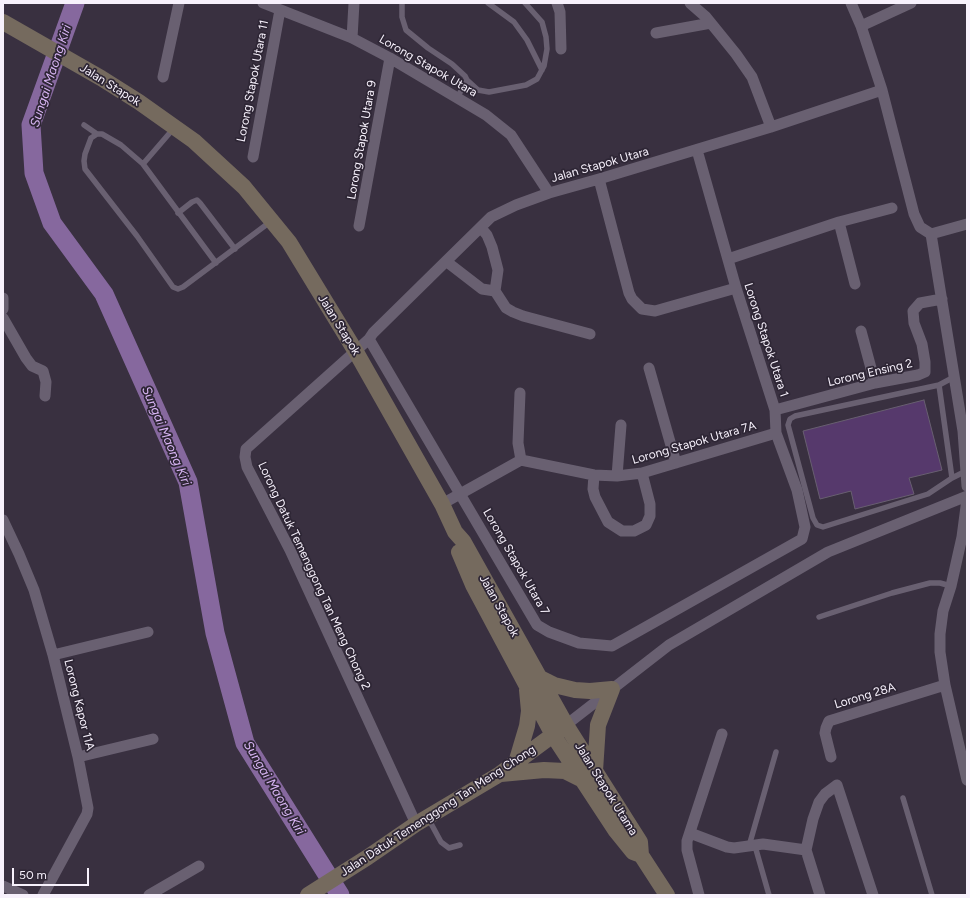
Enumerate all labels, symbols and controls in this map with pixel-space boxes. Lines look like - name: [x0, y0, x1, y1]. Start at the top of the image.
- street label: Lorong Stapok Utara 11: [234, 19, 272, 143]
- water label: Sungai Maong Kiri: [27, 23, 75, 129]
- street label: Lorong Stapok Utara: [376, 32, 480, 100]
- street label: Jalan Stapok: [77, 61, 143, 109]
- street label: Lorong Stapok Utara 9: [344, 79, 380, 201]
- street label: Jalan Stapok Utara: [550, 144, 650, 186]
- street label: Lorong Stapok Utara 1: [741, 281, 791, 399]
- street label: Jalan Stapok: [315, 292, 363, 358]
- street label: Lorong Ensing 2: [826, 356, 914, 390]
- water label: Sungai Maong Kiri: [138, 384, 194, 488]
- street label: Lorong Stapok Utara 7A: [630, 418, 758, 468]
- street label: Lorong Datuk Temenggong Tan Meng Chong 2: [255, 460, 373, 692]
- street label: Lorong Stapok Utara 7: [480, 506, 552, 618]
- street label: Jalan Stapok: [476, 573, 522, 639]
- street label: Lorong Kapor 11A: [61, 658, 97, 752]
- street label: Lorong 28A: [833, 680, 897, 712]
- water label: Sungai Maong Kiri: [240, 738, 308, 838]
- street label: Jalan Stapok Utama: [572, 740, 640, 838]
- street label: Jalan Datuk Temenggong Tan Meng Chong: [338, 742, 538, 880]
- scale bar: [14, 860, 91, 886]
- text: 50 m: [19, 868, 47, 882]

